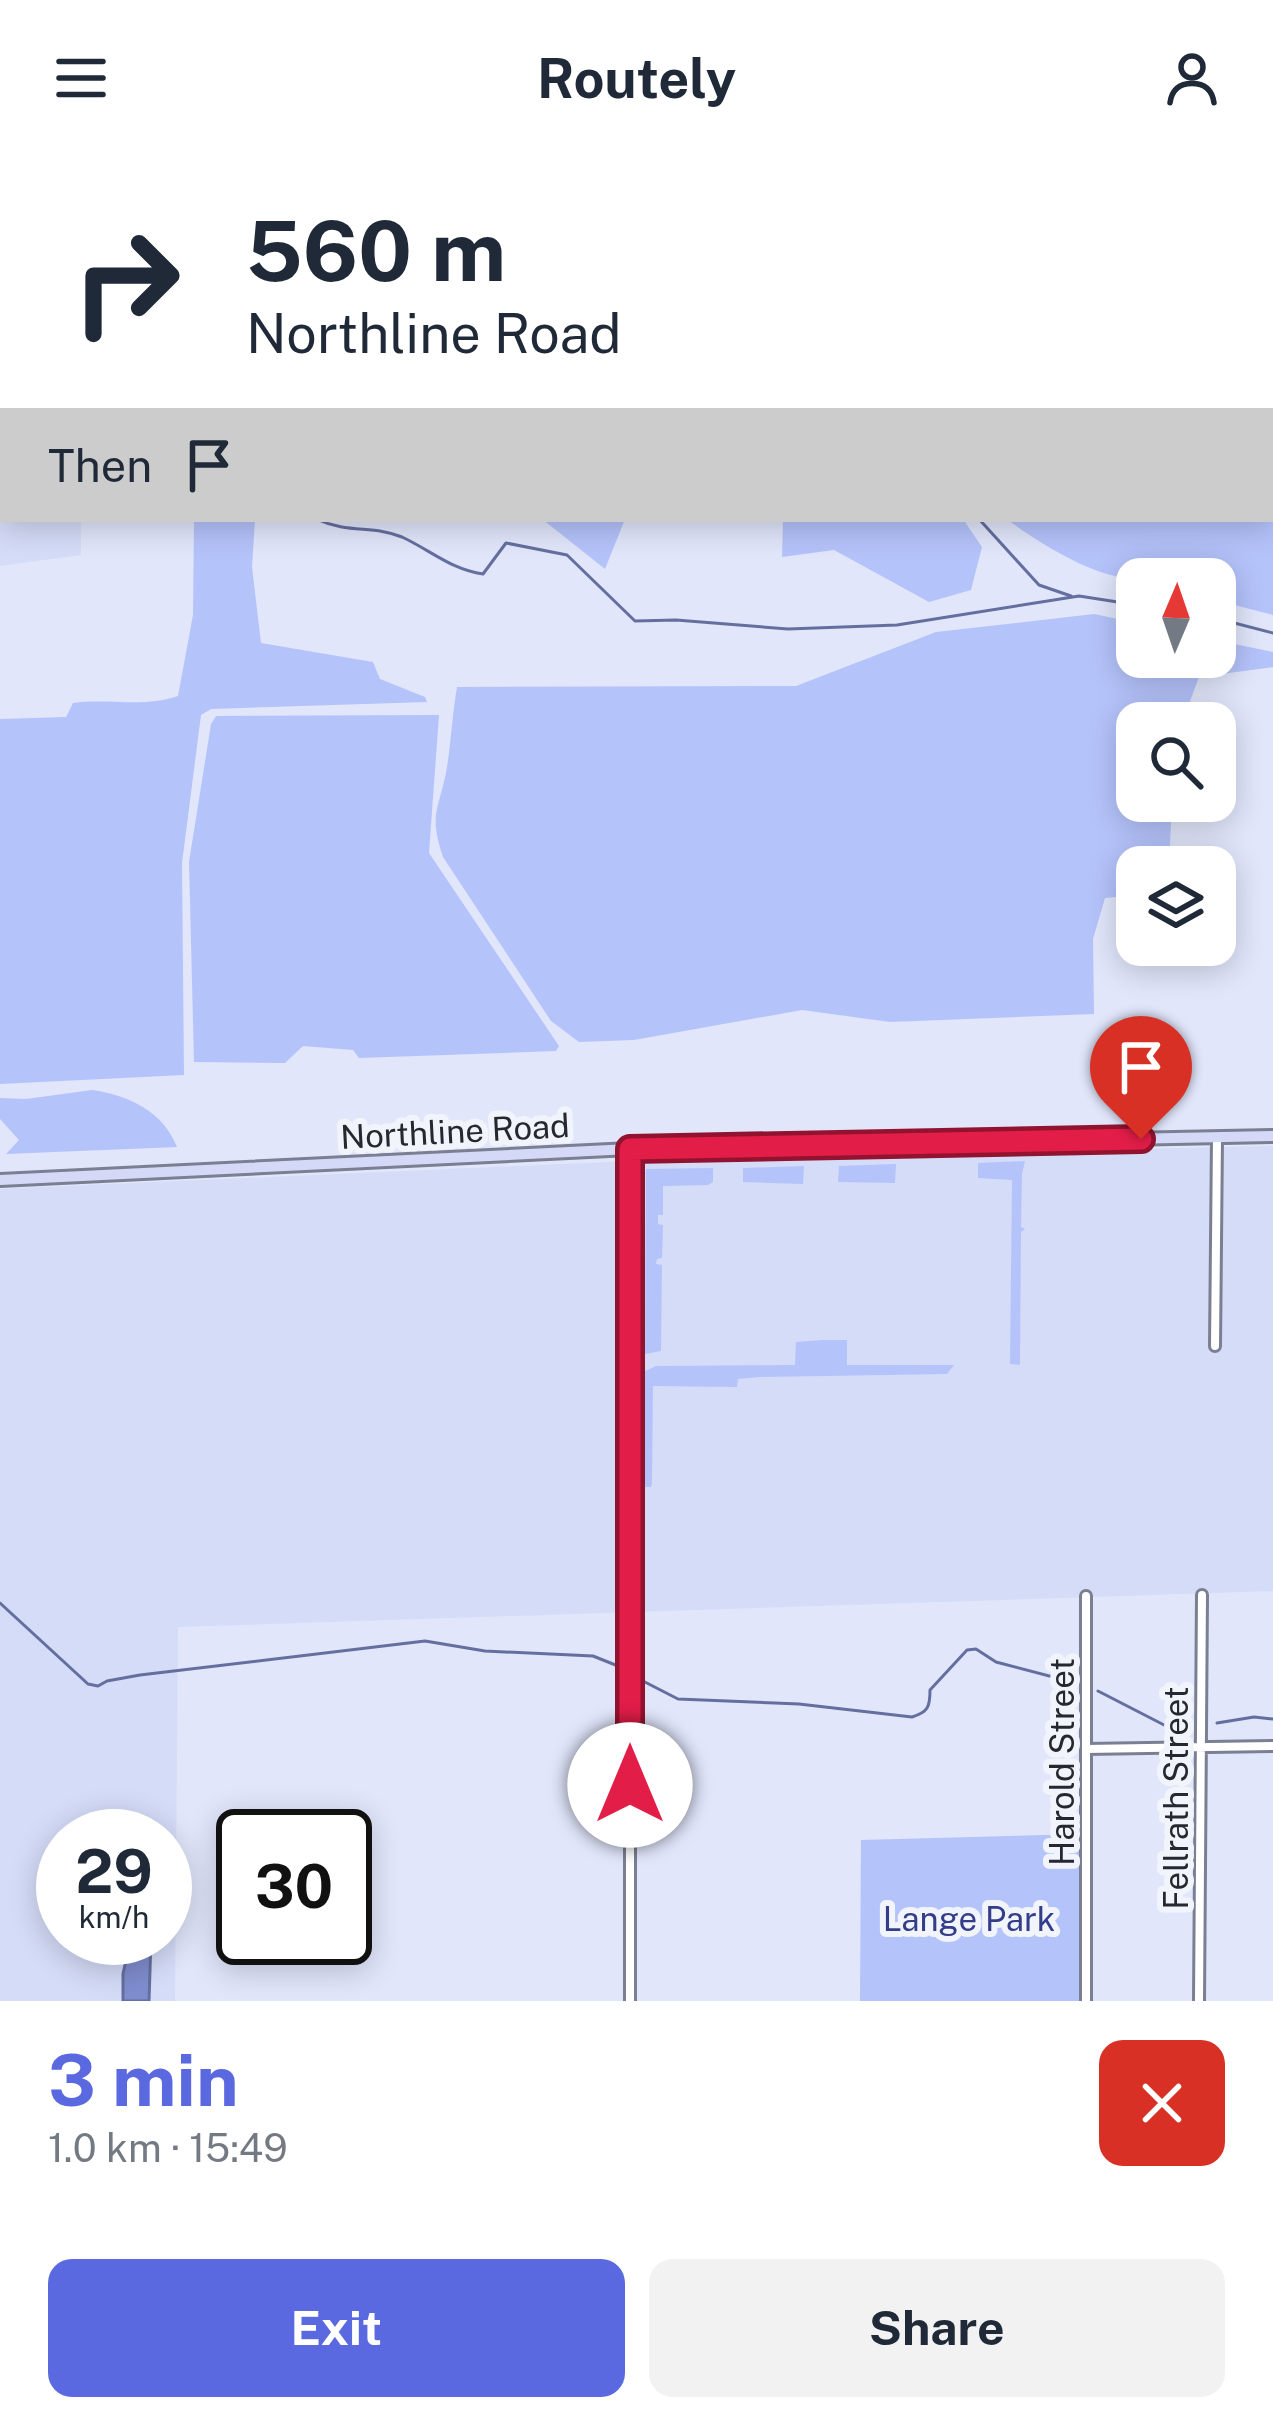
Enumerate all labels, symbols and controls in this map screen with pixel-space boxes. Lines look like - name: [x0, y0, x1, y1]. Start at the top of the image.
- icon: menu: [48, 45, 114, 111]
- icon: person: [1159, 45, 1225, 111]
- text: Routely: [537, 47, 736, 110]
- text: 560 m: [246, 201, 506, 300]
- icon: right: [48, 204, 204, 360]
- text: Northline Road: [246, 302, 622, 365]
- icon: arrive: [176, 432, 242, 498]
- text: Then: [48, 439, 152, 492]
- north arrow: [1116, 558, 1236, 678]
- map controls: [1116, 558, 1236, 966]
- button: search: [1116, 702, 1236, 822]
- button: layers: [1116, 846, 1236, 966]
- pin: [1090, 1016, 1192, 1139]
- icon: arrive: [1108, 1034, 1174, 1100]
- street label: Northline Road: [339, 1106, 571, 1156]
- street label: Harold Street: [1043, 1658, 1081, 1866]
- street label: Fellrath Street: [1157, 1686, 1195, 1910]
- position arrow: [567, 1722, 693, 1848]
- speed limit sign: 30: [216, 1809, 372, 1965]
- text: 29: [75, 1836, 153, 1907]
- text: km/h: [79, 1899, 149, 1935]
- park label: Lange Park: [883, 1900, 1055, 1938]
- text: 3 min: [48, 2038, 239, 2122]
- button: close: [1099, 2040, 1225, 2166]
- text: 1.0 km · 15:49: [48, 2125, 288, 2171]
- button: Exit: [48, 2259, 625, 2397]
- button: Share: [649, 2259, 1225, 2397]

